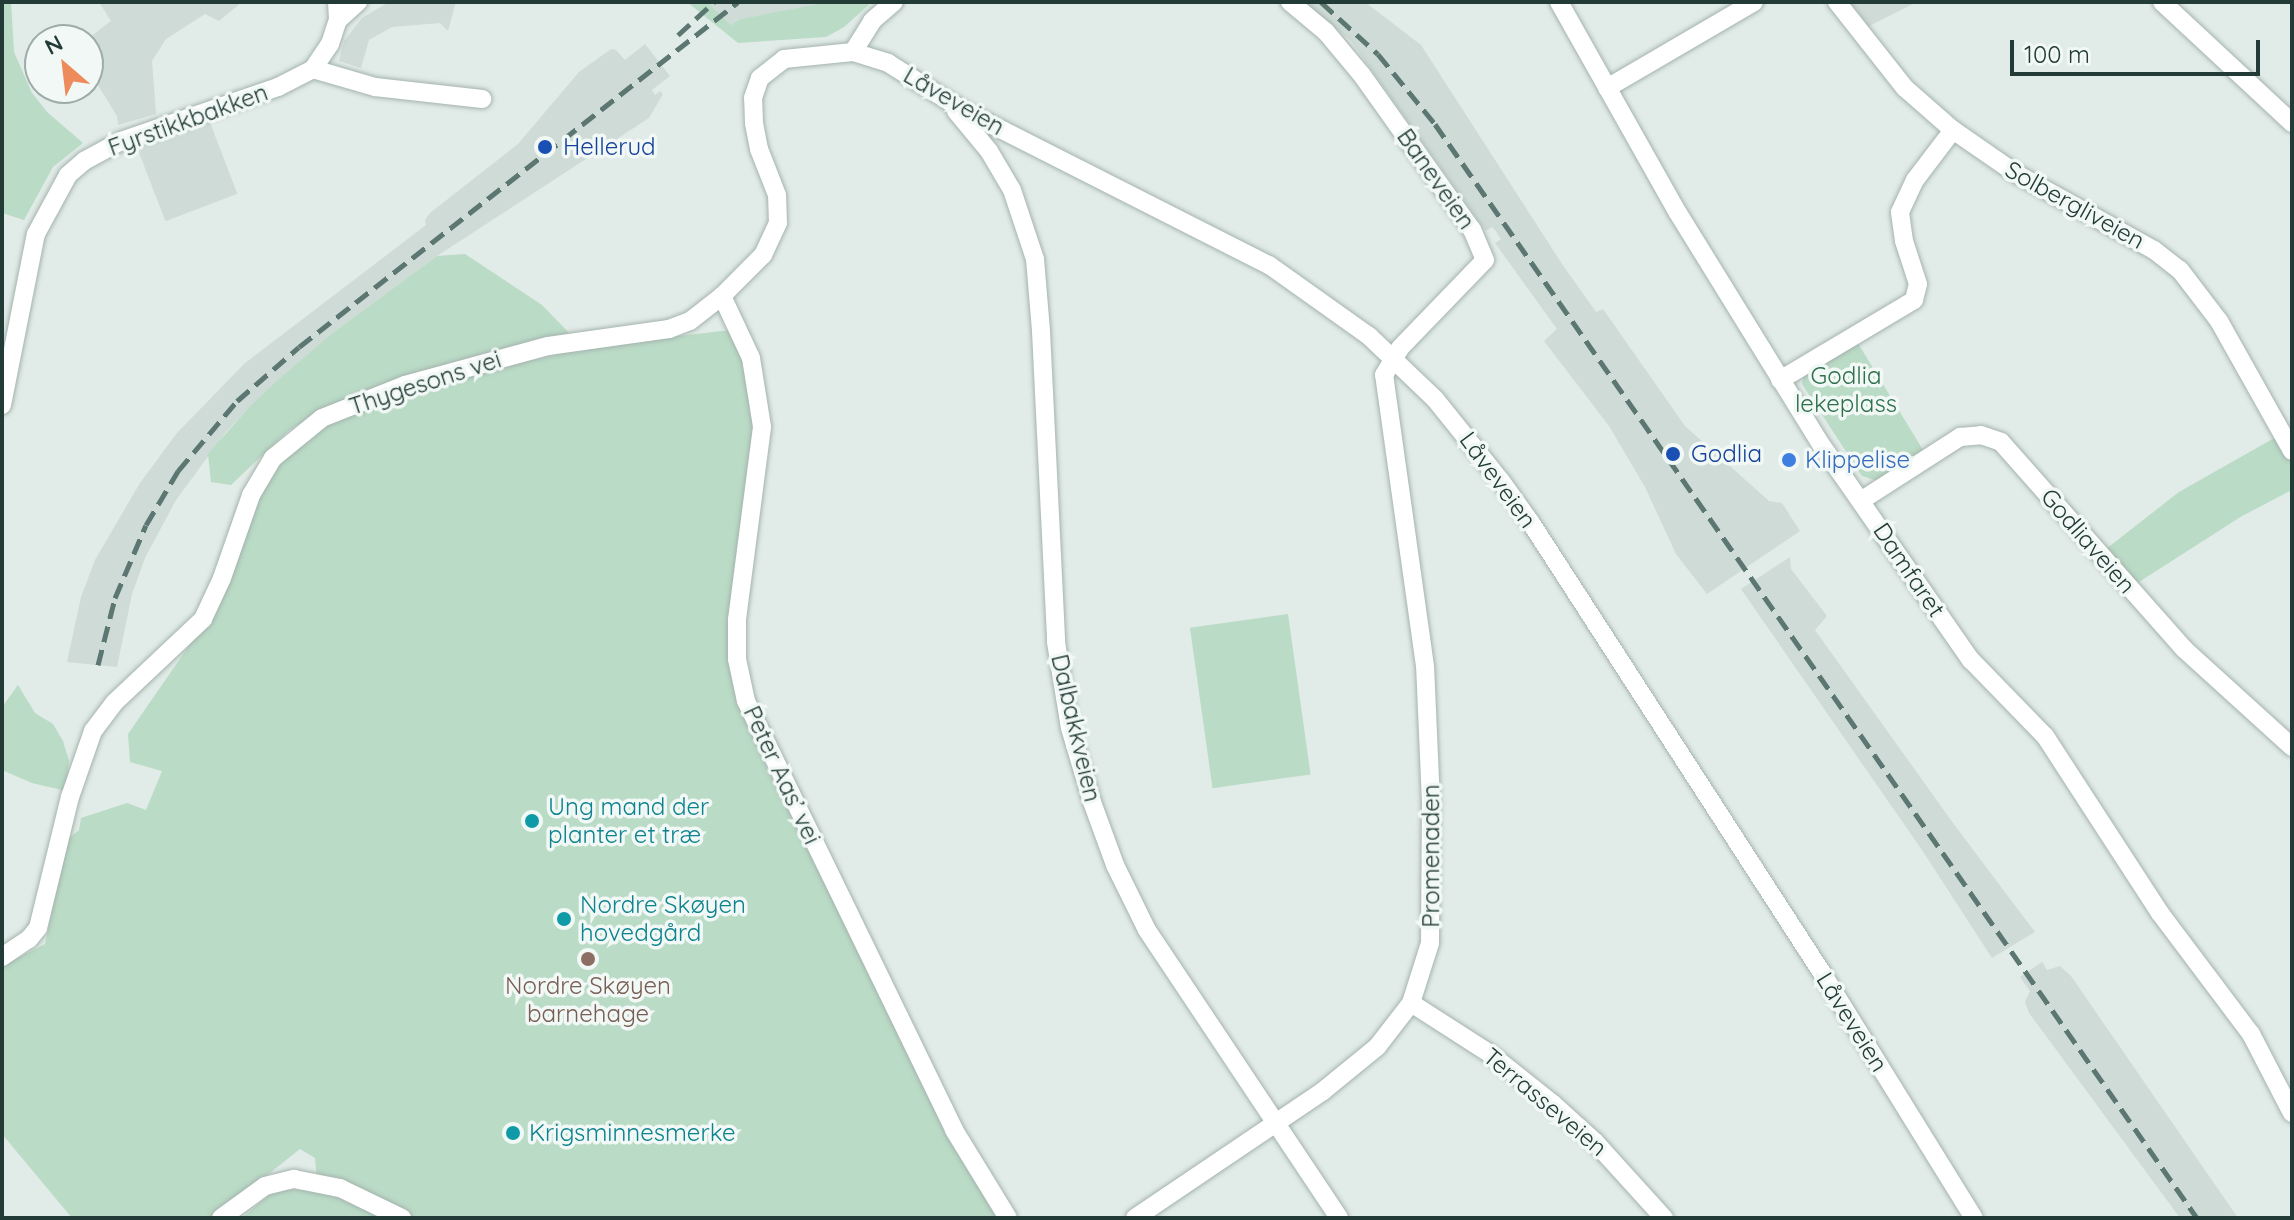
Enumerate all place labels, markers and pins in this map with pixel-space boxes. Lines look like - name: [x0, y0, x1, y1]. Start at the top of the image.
- place label: Hellerud: [563, 133, 656, 161]
- marker: Hellerud: [534, 136, 556, 158]
- place label: Godlia: [1691, 440, 1762, 468]
- marker: Godlia: [1662, 443, 1684, 465]
- place label: Klippelise: [1805, 446, 1910, 474]
- marker: Klippelise: [1780, 451, 1798, 469]
- place label: Ung mand der planter et træ: [548, 793, 709, 849]
- marker: Ung mand der planter et træ: [523, 812, 541, 830]
- place label: Nordre Skøyen hovedgård: [580, 891, 746, 947]
- marker: Nordre Skøyen hovedgård: [555, 910, 573, 928]
- marker: Nordre Skøyen barnehage: [579, 950, 597, 968]
- place label: Nordre Skøyen barnehage: [505, 972, 671, 1028]
- place label: Krigsminnesmerke: [529, 1119, 736, 1147]
- marker: Krigsminnesmerke: [504, 1124, 522, 1142]

